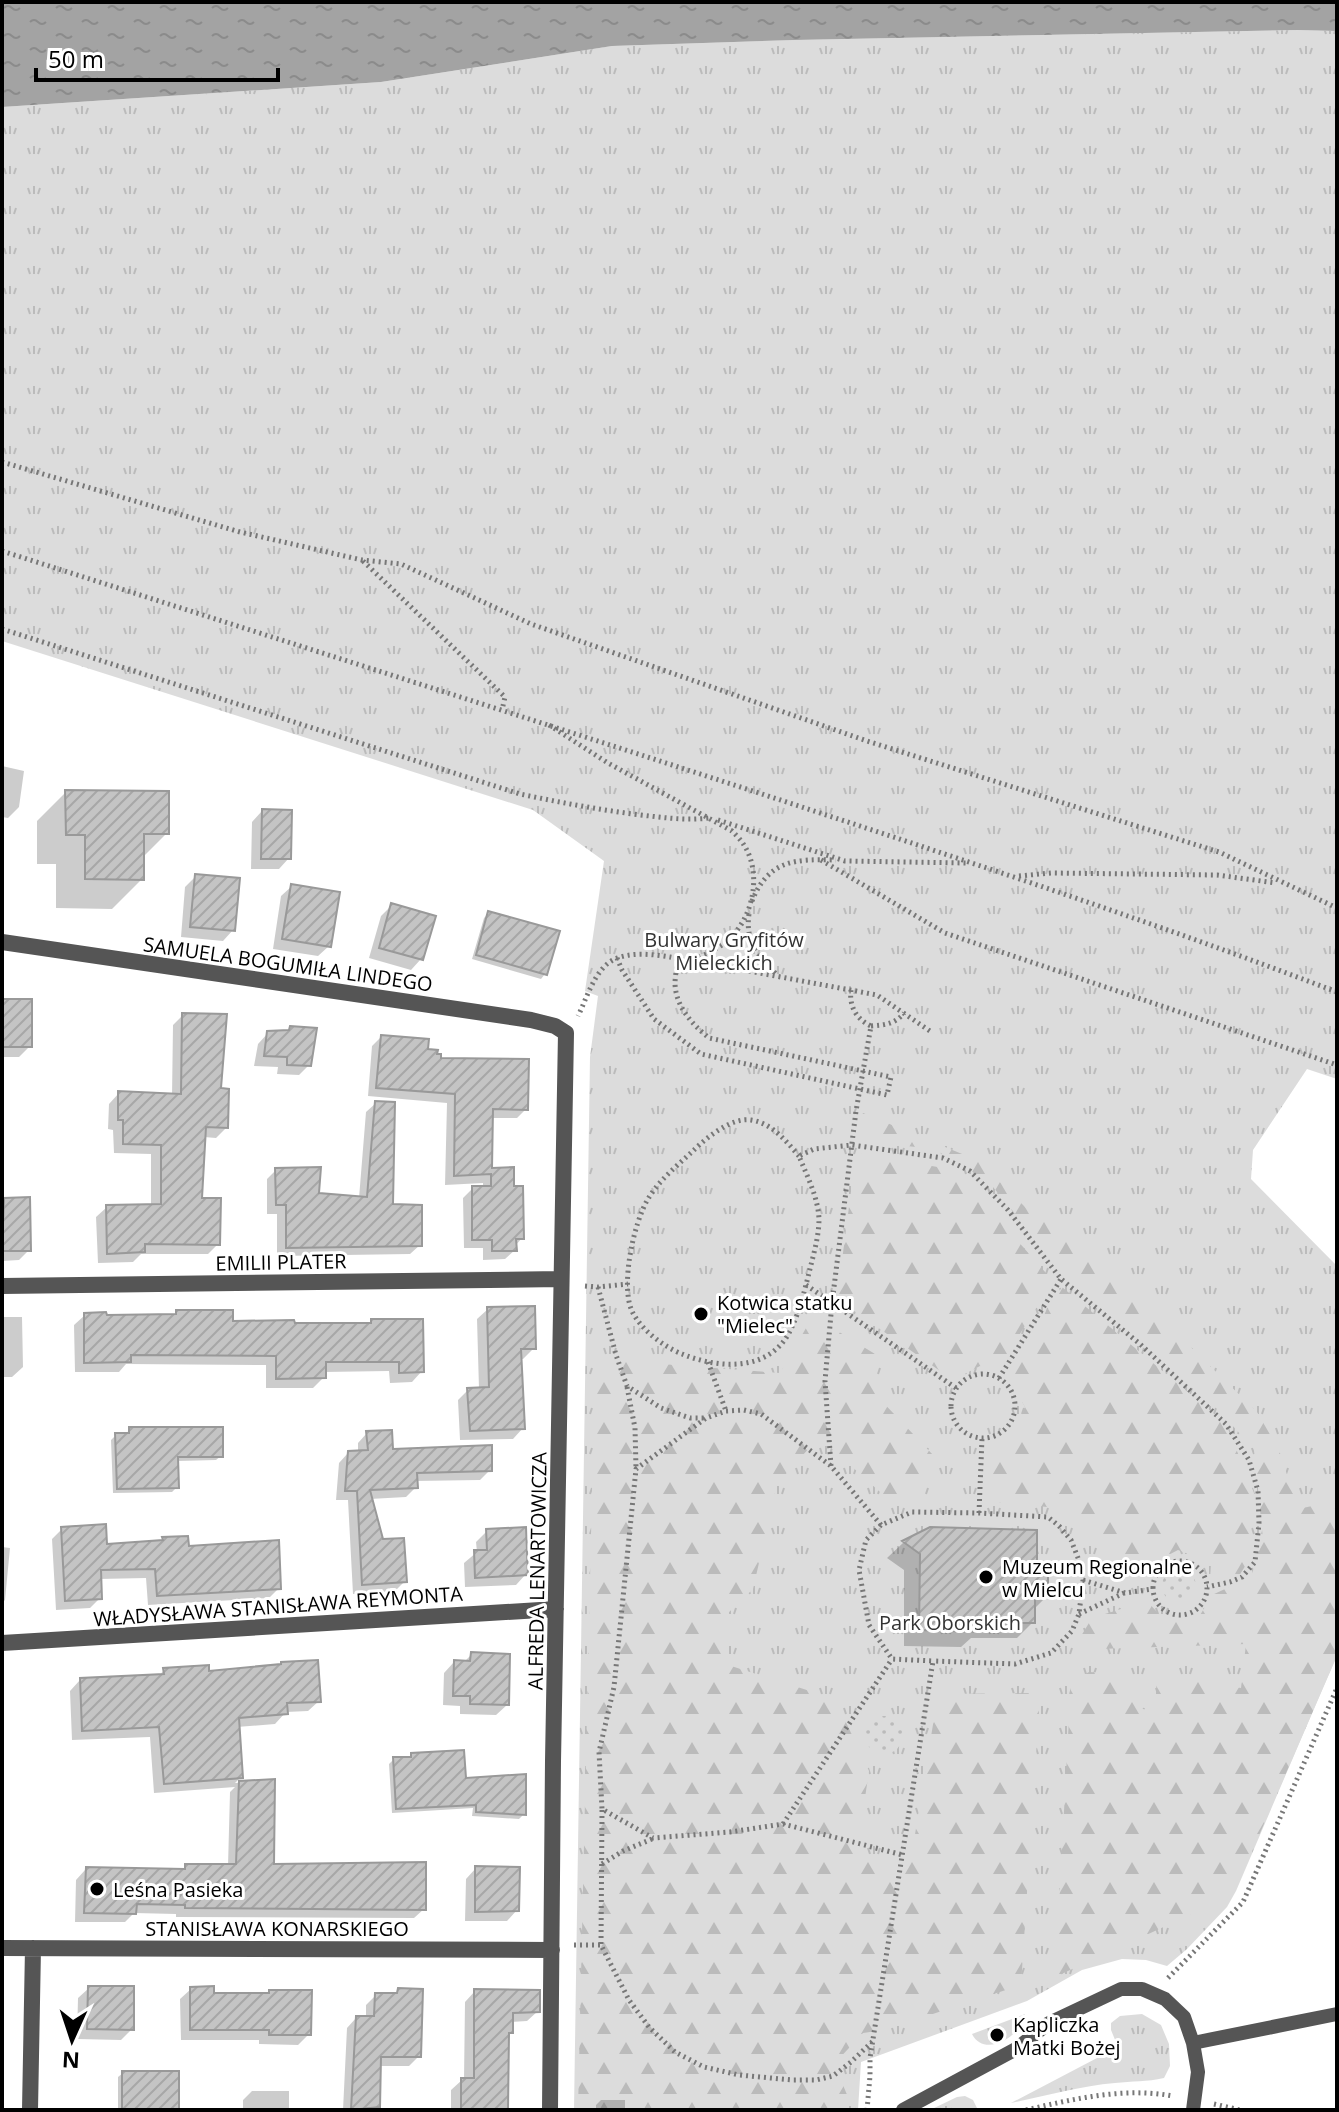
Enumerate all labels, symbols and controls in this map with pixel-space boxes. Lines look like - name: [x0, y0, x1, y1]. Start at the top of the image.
- scale bar: [36, 32, 278, 82]
- text: 50 m: [48, 42, 104, 75]
- park label: Bulwary Gryfitów Mieleckich: [644, 926, 804, 976]
- street label: SAMUELA BOGUMIŁA LINDEGO: [142, 930, 434, 998]
- street label: EMILII PLATER: [215, 1247, 347, 1277]
- place label: Kotwica statku "Mielec": [717, 1289, 853, 1339]
- marker: Kotwica statku "Mielec": [692, 1305, 710, 1323]
- street label: ALFREDA LENARTOWICZA: [521, 1451, 553, 1690]
- place label: Muzeum Regionalne w Mielcu: [1002, 1553, 1192, 1603]
- marker: Muzeum Regionalne w Mielcu: [977, 1568, 995, 1586]
- street label: WŁADYSŁAWA STANISŁAWA REYMONTA: [92, 1580, 464, 1632]
- park label: Park Oborskich: [879, 1609, 1021, 1636]
- place label: Leśna Pasieka: [113, 1876, 243, 1903]
- marker: Leśna Pasieka: [88, 1880, 106, 1898]
- street label: STANISŁAWA KONARSKIEGO: [145, 1915, 409, 1942]
- north arrow: [32, 2000, 112, 2080]
- place label: Kapliczka Matki Bożej: [1013, 2011, 1121, 2061]
- marker: Kapliczka Matki Bożej: [988, 2026, 1006, 2044]
- text: N: [61, 2046, 81, 2076]

